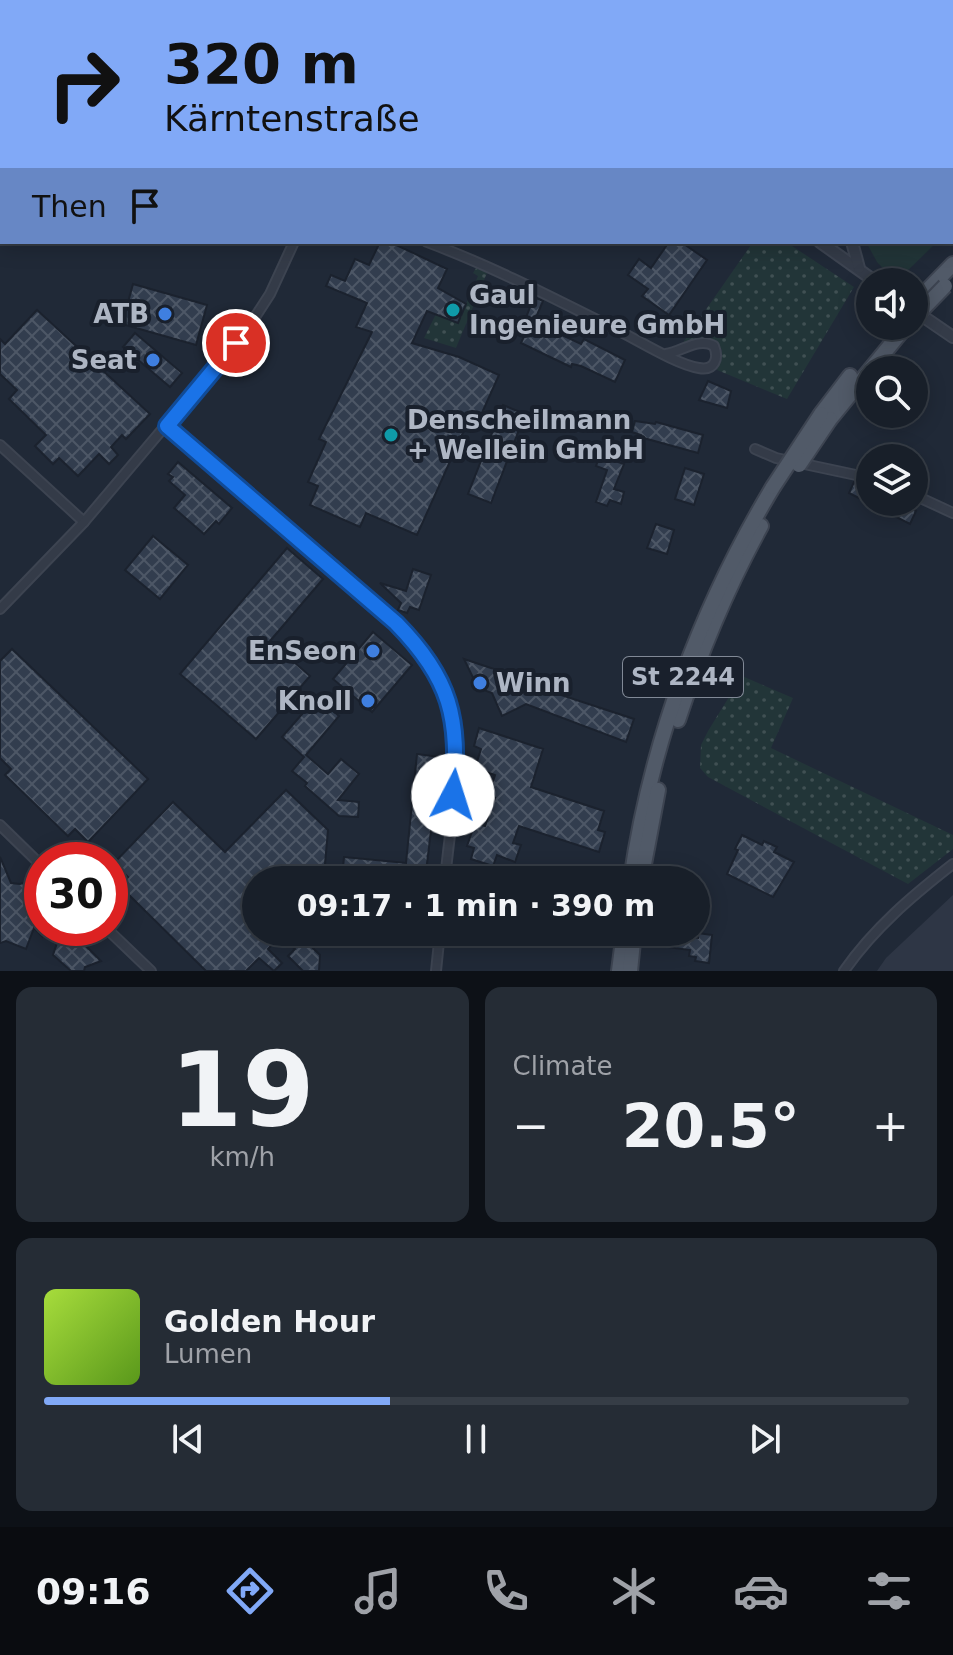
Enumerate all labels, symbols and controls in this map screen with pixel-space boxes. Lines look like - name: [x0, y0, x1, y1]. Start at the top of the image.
- text: 320 m: [164, 31, 359, 96]
- icon: right: [32, 32, 136, 136]
- text: Kärntenstraße: [164, 98, 420, 139]
- icon: arrive: [123, 184, 167, 228]
- text: Then: [32, 189, 107, 224]
- map controls: [856, 268, 928, 516]
- button: sound: [856, 268, 928, 340]
- place label: Gaul Ingenieure GmbH: [469, 280, 725, 340]
- place label: ATB: [93, 299, 149, 329]
- marker: Gaul Ingenieure GmbH: [444, 301, 462, 319]
- marker: ATB: [156, 305, 174, 323]
- pin: [202, 309, 270, 377]
- icon: arrive: [214, 321, 258, 365]
- place label: Seat: [71, 345, 137, 375]
- marker: Seat: [144, 351, 162, 369]
- button: search: [856, 356, 928, 428]
- place label: Denscheilmann + Wellein GmbH: [407, 405, 644, 465]
- marker: Denscheilmann + Wellein GmbH: [382, 426, 400, 444]
- button: layers: [856, 444, 928, 516]
- place label: EnSeon: [248, 636, 357, 666]
- marker: EnSeon: [364, 642, 382, 660]
- road number: St 2244: [623, 657, 743, 697]
- place label: Winn: [496, 668, 571, 698]
- marker: Winn: [471, 674, 489, 692]
- place label: Knoll: [278, 686, 352, 716]
- marker: Knoll: [359, 692, 377, 710]
- position arrow: [411, 753, 495, 837]
- speed limit sign: 30: [24, 842, 128, 946]
- text: 09:17 · 1 min · 390 m: [297, 888, 655, 923]
- text: 19: [170, 1029, 315, 1151]
- text: Climate: [513, 1051, 613, 1081]
- text: 20.5°: [622, 1091, 800, 1161]
- text: −: [513, 1100, 549, 1151]
- text: +: [872, 1100, 909, 1151]
- text: km/h: [209, 1142, 275, 1172]
- text: Golden Hour: [164, 1304, 375, 1339]
- text: Lumen: [164, 1339, 252, 1369]
- icon: previous: [166, 1417, 210, 1461]
- icon: pause: [454, 1417, 498, 1461]
- icon: next: [743, 1417, 787, 1461]
- icon: directions: [222, 1563, 278, 1619]
- icon: music: [350, 1563, 406, 1619]
- icon: phone: [478, 1563, 534, 1619]
- icon: climate: [606, 1563, 662, 1619]
- icon: car: [733, 1563, 789, 1619]
- icon: filters: [861, 1563, 917, 1619]
- text: 09:16: [36, 1571, 150, 1612]

